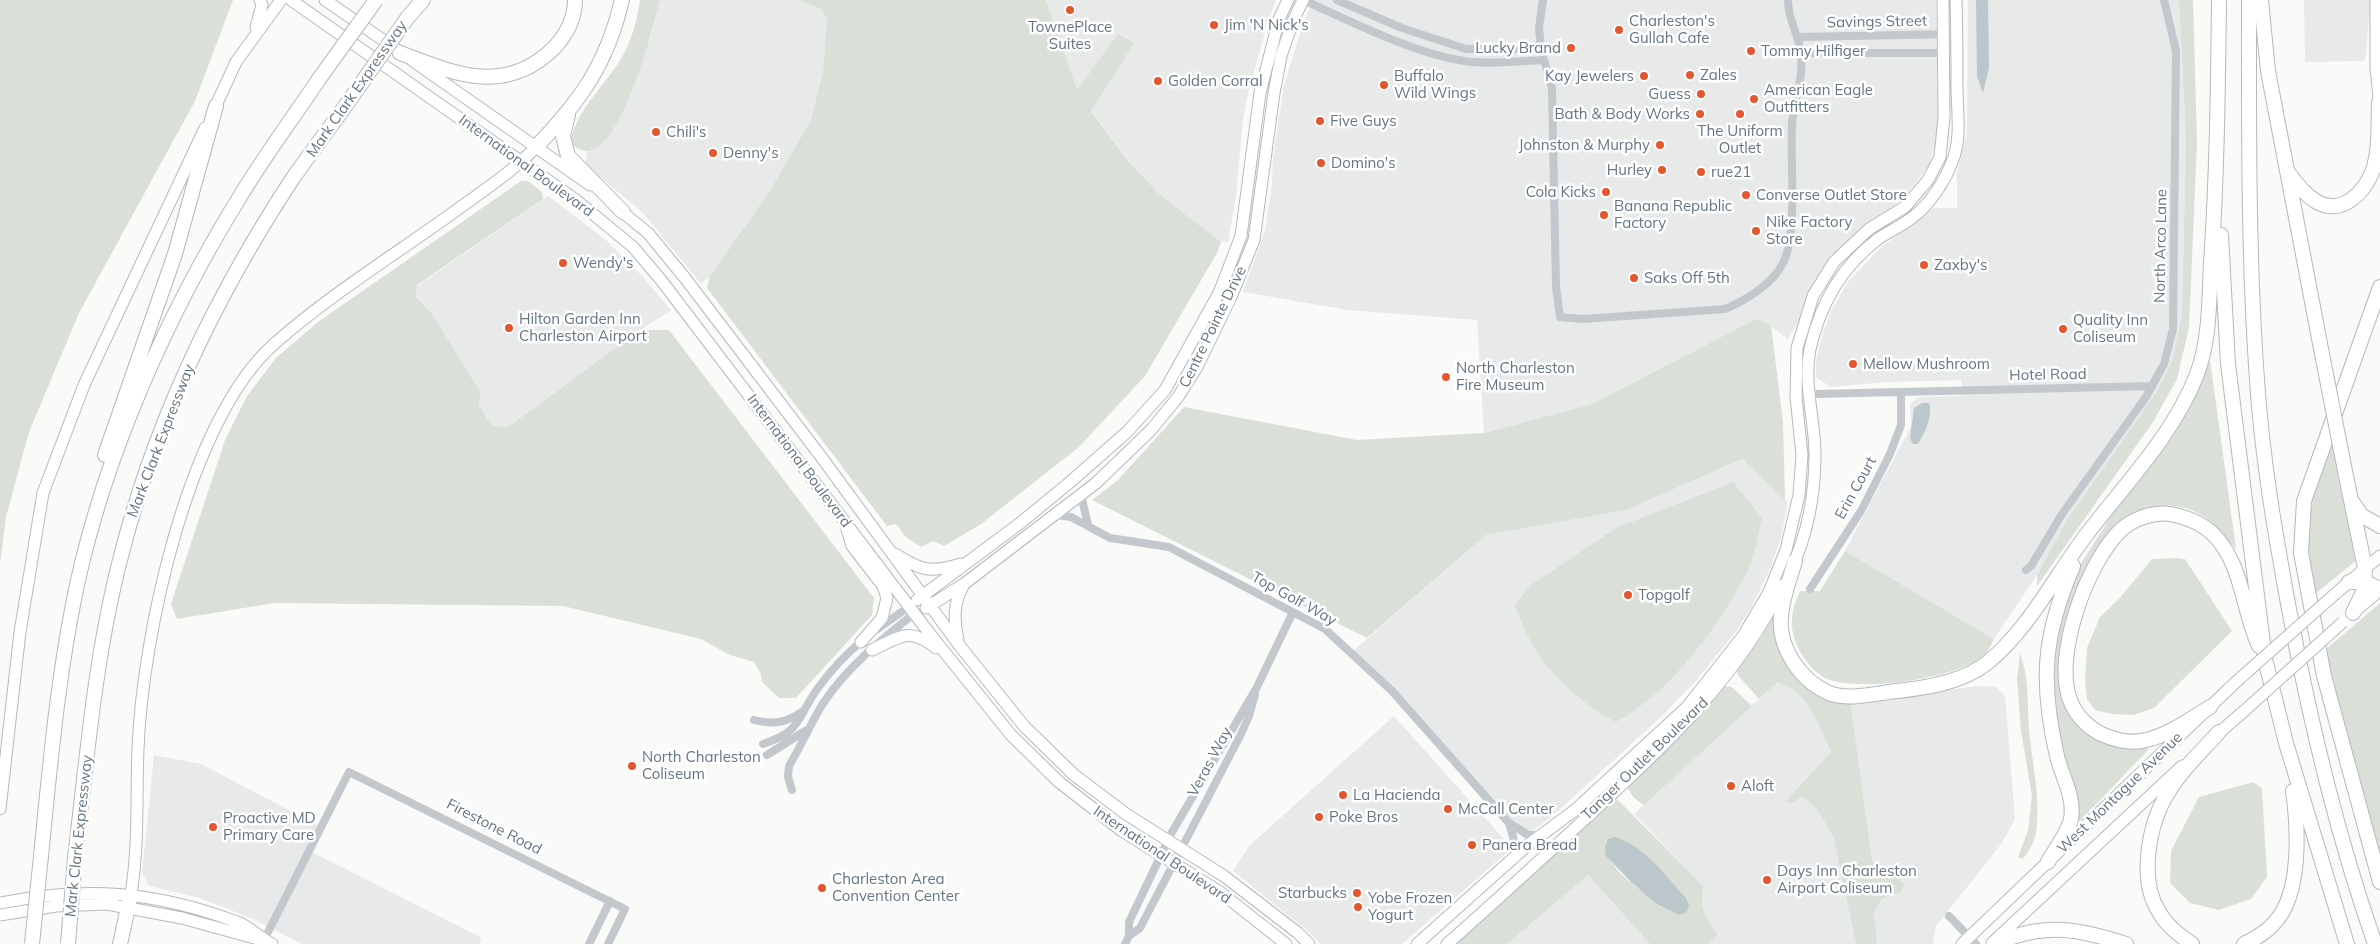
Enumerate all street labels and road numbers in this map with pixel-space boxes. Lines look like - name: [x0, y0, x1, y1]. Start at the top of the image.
- street label: Savings Street: [1827, 12, 1927, 32]
- street label: Mark Clark Expressway: [303, 17, 411, 161]
- street label: International Boulevard: [455, 111, 597, 221]
- street label: North Arco Lane: [2151, 189, 2171, 303]
- street label: Centre Pointe Drive: [1176, 263, 1250, 391]
- street label: Mark Clark Expressway: [123, 362, 199, 520]
- street label: Hotel Road: [2009, 365, 2087, 385]
- street label: International Boulevard: [743, 391, 855, 531]
- street label: Erin Court: [1832, 454, 1880, 522]
- street label: Top Golf Way: [1248, 568, 1340, 630]
- street label: Tanger Outlet Boulevard: [1578, 694, 1712, 824]
- street label: Veras Way: [1184, 724, 1236, 800]
- street label: West Montague Avenue: [2054, 729, 2186, 857]
- street label: Mark Clark Expressway: [62, 754, 96, 918]
- street label: Firestone Road: [443, 795, 545, 859]
- street label: International Boulevard: [1090, 802, 1234, 908]

